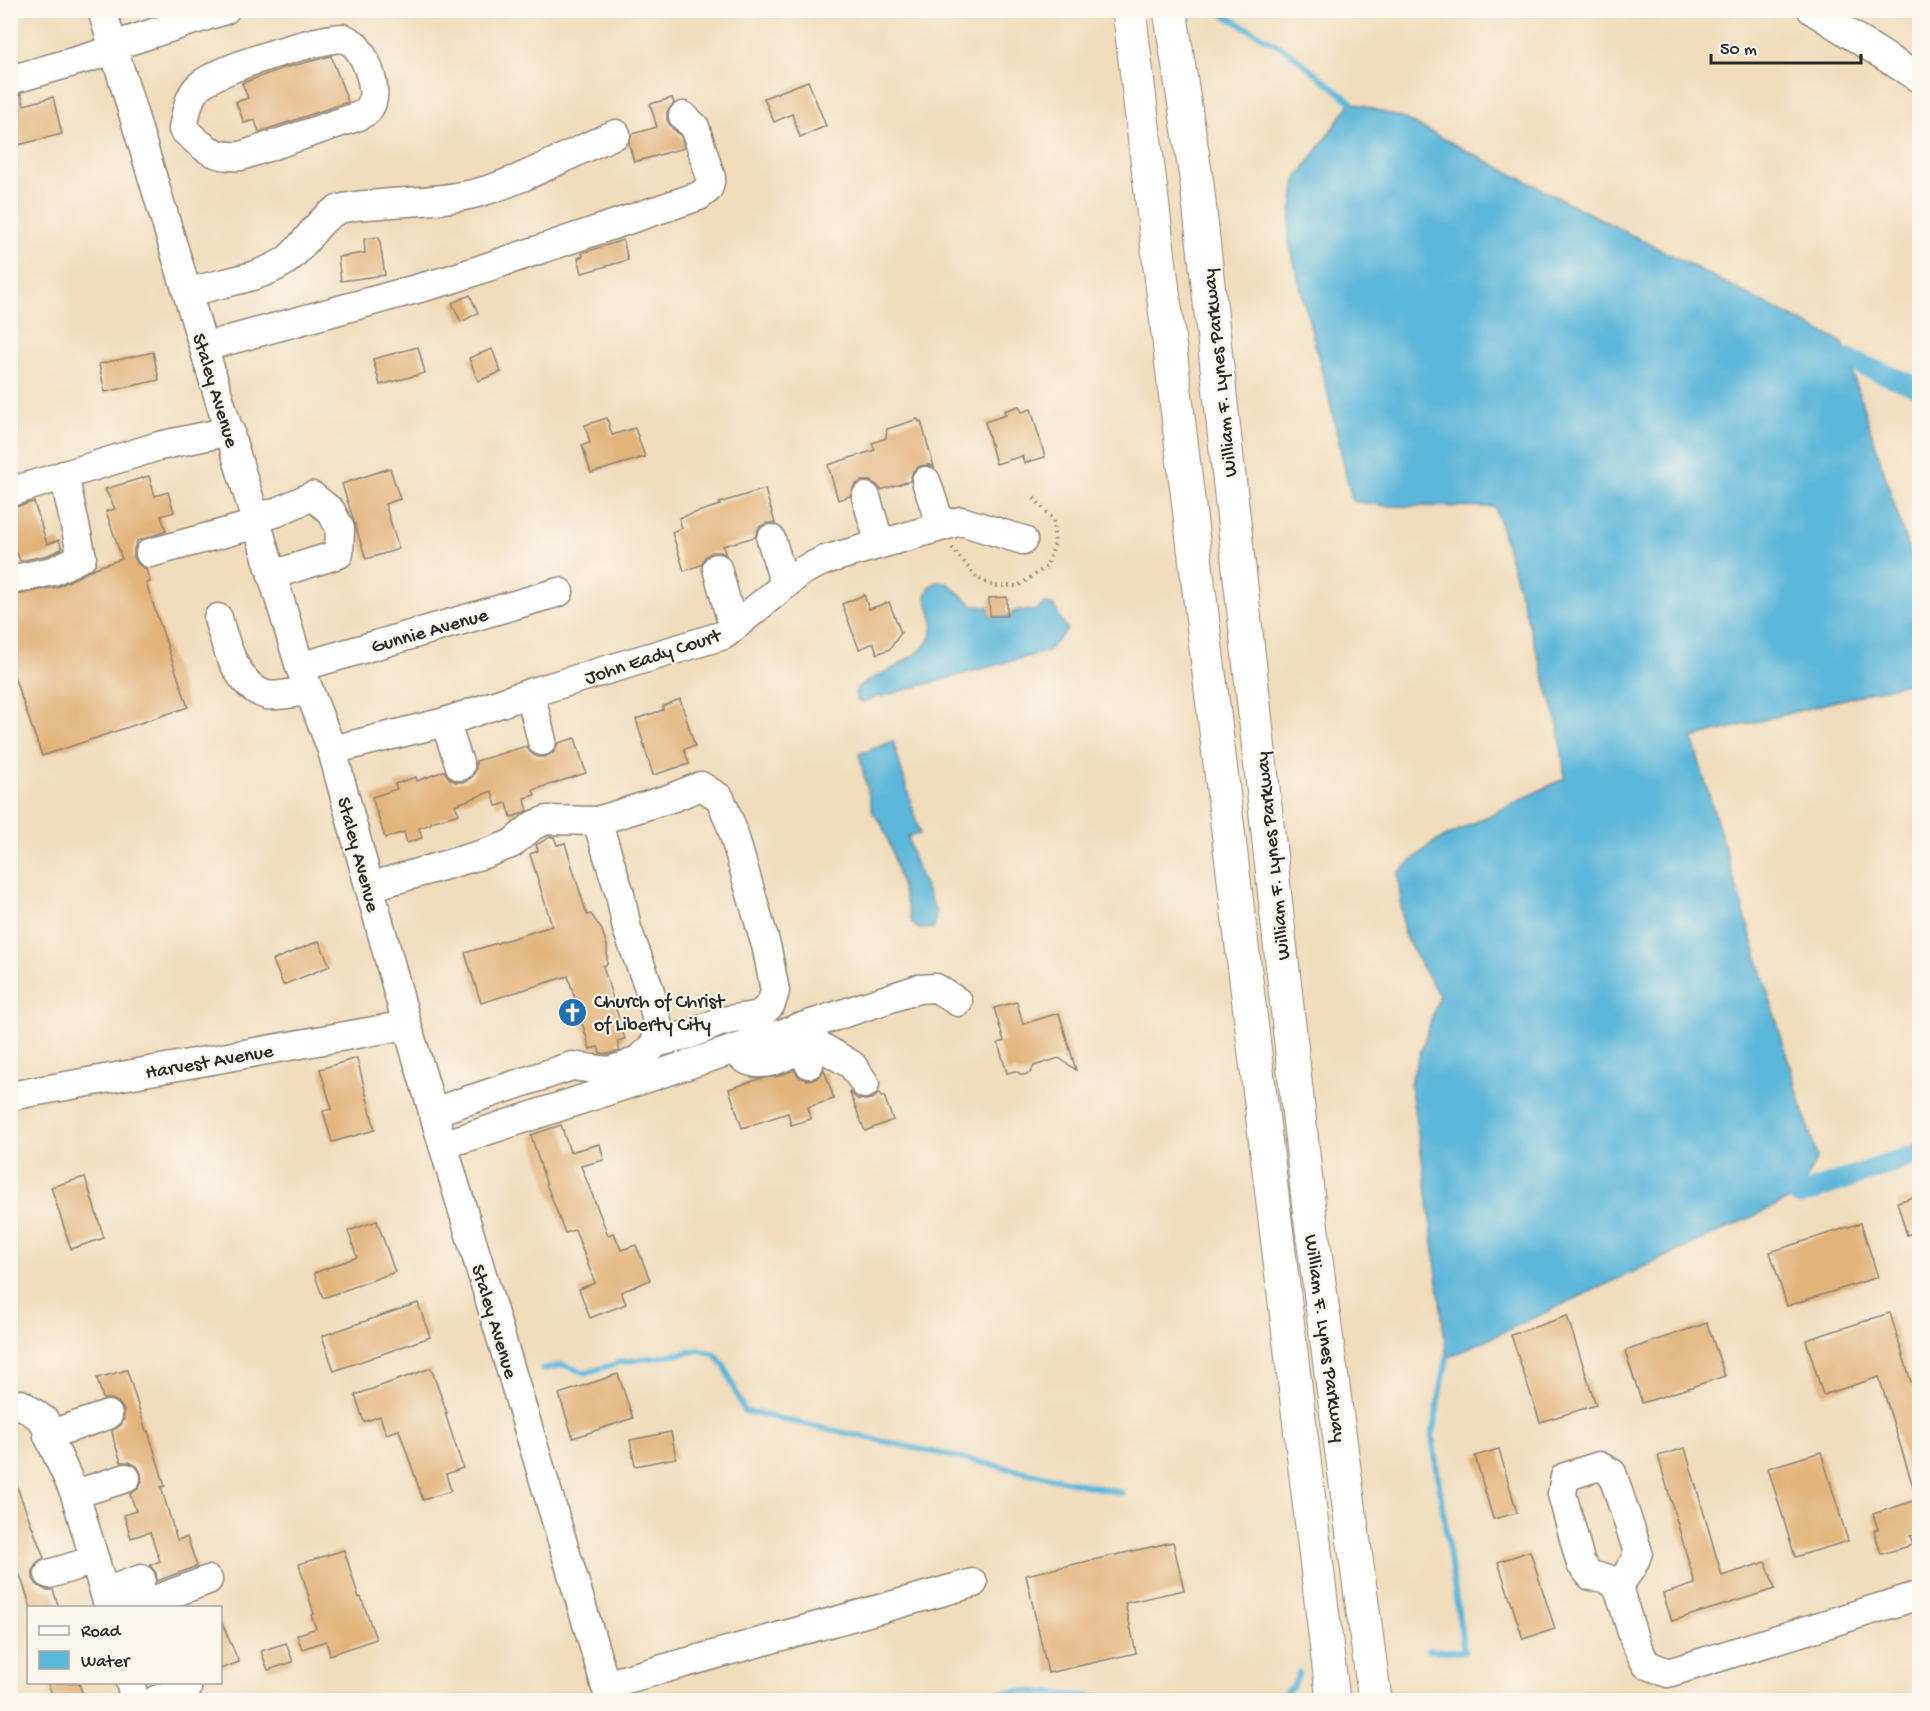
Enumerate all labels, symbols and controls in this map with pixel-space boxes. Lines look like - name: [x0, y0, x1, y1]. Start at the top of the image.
- scale bar: [1711, 27, 1861, 65]
- text: 50 m: [1720, 40, 1757, 61]
- street label: William F. Lynes Parkway: [1199, 267, 1244, 478]
- street label: Staley Avenue: [185, 331, 242, 451]
- street label: Gunnie Avenue: [369, 605, 492, 660]
- street label: John Eady Court: [582, 625, 726, 691]
- street label: William F. Lynes Parkway: [1252, 750, 1297, 961]
- street label: Staley Avenue: [330, 795, 383, 916]
- place label: Church of Christ of Liberty City: [594, 992, 726, 1038]
- church icon: Church of Christ of Liberty City: [557, 996, 589, 1028]
- street label: Harvest Avenue: [144, 1041, 276, 1086]
- street label: William F. Lynes Parkway: [1298, 1233, 1350, 1444]
- street label: Staley Avenue: [464, 1262, 521, 1382]
- legend: [27, 1606, 222, 1684]
- text: Road: [81, 1622, 122, 1643]
- text: Water: [81, 1652, 131, 1673]

